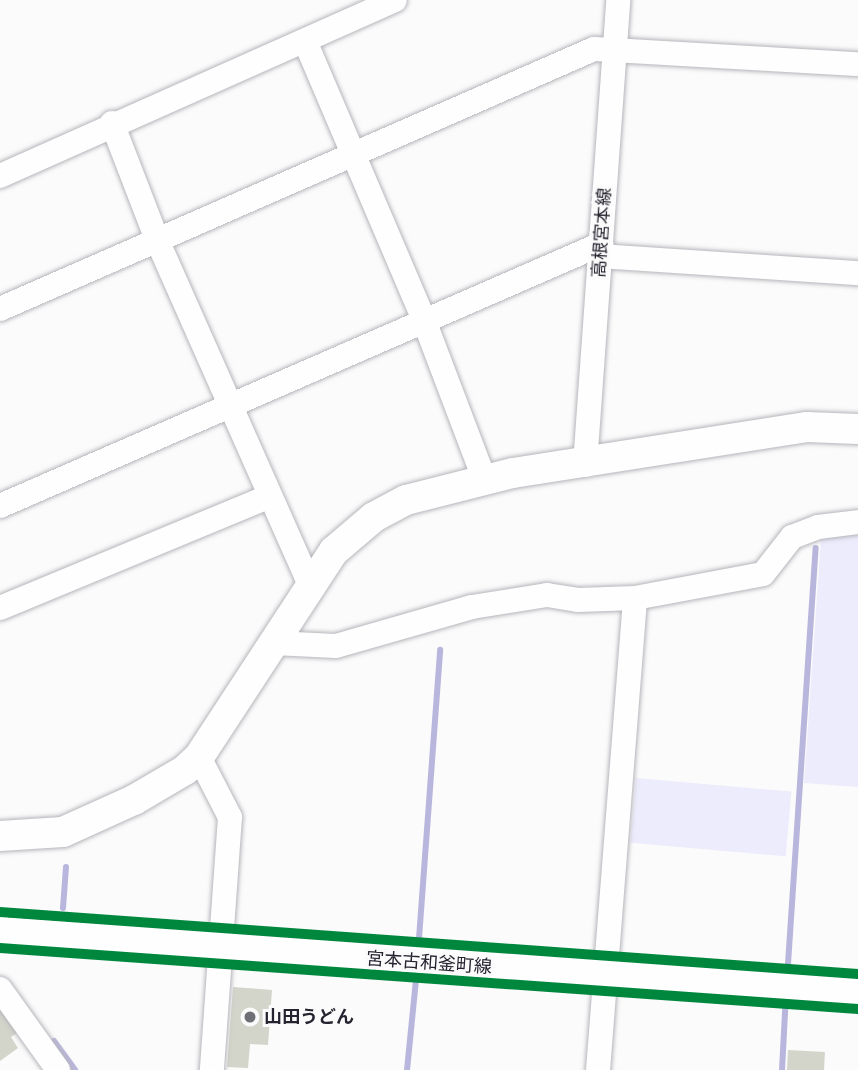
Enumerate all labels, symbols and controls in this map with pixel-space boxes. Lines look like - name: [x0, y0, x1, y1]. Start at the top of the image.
- street label: 高根宮本線: [588, 187, 616, 279]
- street label: 宮本古和釜町線: [365, 948, 493, 978]
- place label: 山田うどん: [264, 1006, 354, 1028]
- marker: 山田うどん: [242, 1009, 258, 1025]

